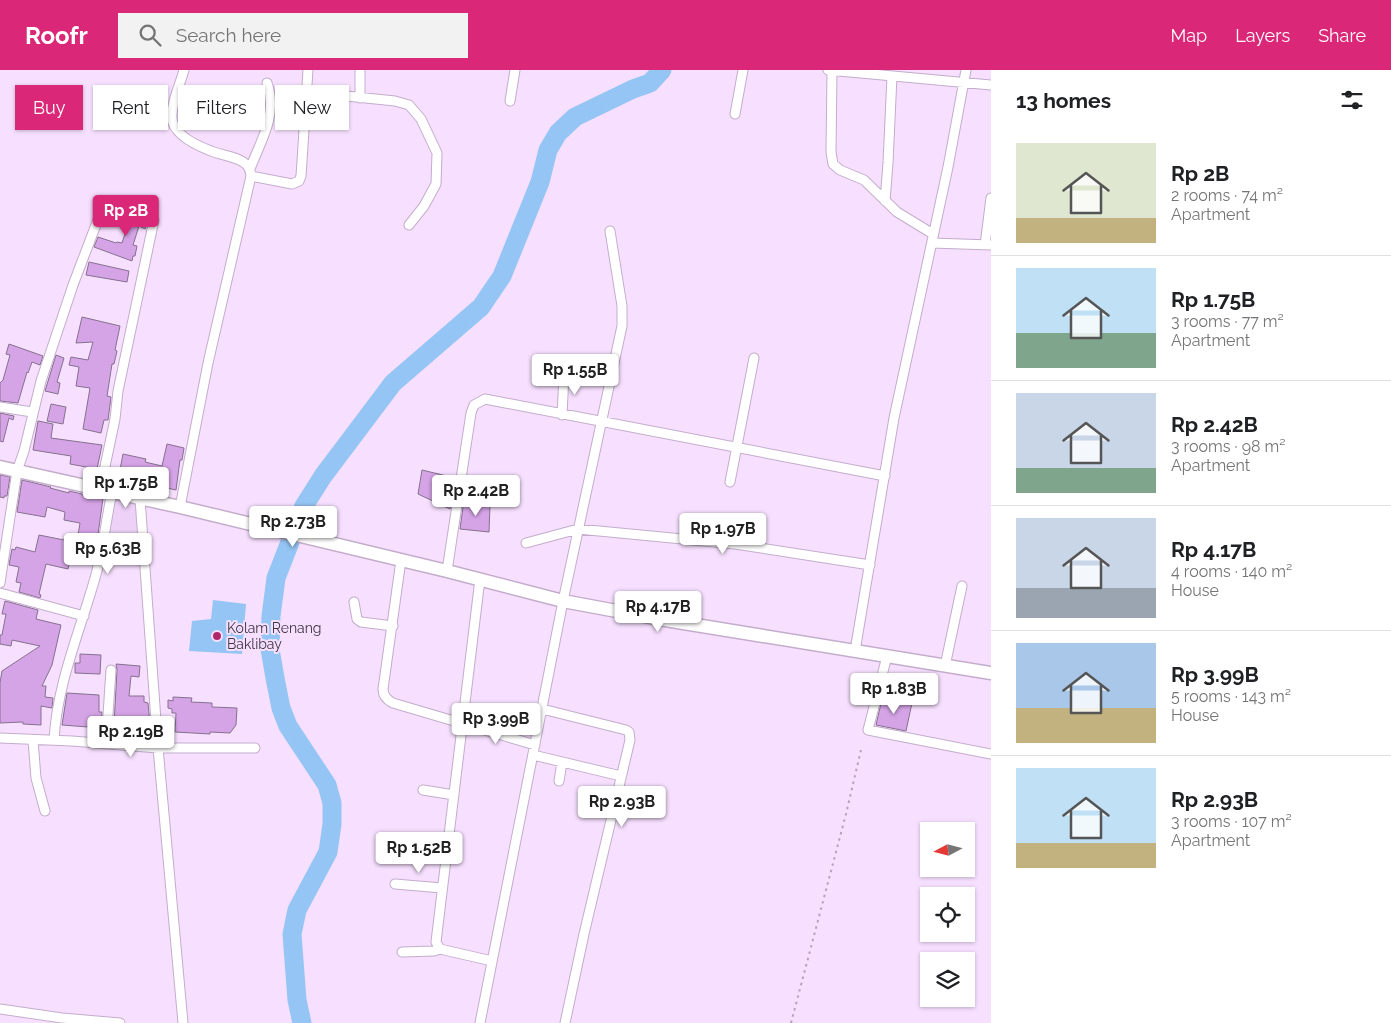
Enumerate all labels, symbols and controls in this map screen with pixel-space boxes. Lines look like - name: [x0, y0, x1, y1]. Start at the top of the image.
- search box: [118, 13, 468, 58]
- text: Roofr: [25, 21, 88, 50]
- icon: search: [136, 21, 164, 49]
- text: Search here: [176, 24, 281, 46]
- text: Map: [1171, 25, 1207, 46]
- text: Layers: [1235, 25, 1290, 46]
- text: Share: [1318, 25, 1366, 46]
- chip: Buy: [15, 85, 83, 130]
- chip: Rent: [93, 85, 168, 130]
- chip: Filters: [178, 85, 265, 130]
- chip: New: [275, 85, 349, 130]
- icon: filters: [1338, 86, 1366, 114]
- text: 13 homes: [1016, 88, 1111, 113]
- text: Rp 2B: [1171, 161, 1229, 186]
- icon: home: [1056, 163, 1116, 223]
- text: 2 rooms · 74 m²: [1171, 186, 1283, 205]
- pin: Rp 2B: [91, 194, 161, 237]
- text: Rp 2B: [104, 201, 148, 220]
- text: Apartment: [1171, 205, 1250, 224]
- text: Rp 1.75B: [1171, 287, 1255, 312]
- icon: home: [1056, 288, 1116, 348]
- text: 3 rooms · 77 m²: [1171, 312, 1284, 331]
- text: Apartment: [1171, 331, 1250, 350]
- pin: Rp 1.55B: [523, 354, 627, 396]
- text: Rp 1.55B: [543, 360, 607, 379]
- text: Rp 2.42B: [1171, 412, 1258, 437]
- icon: home: [1056, 413, 1116, 473]
- text: 3 rooms · 98 m²: [1171, 437, 1286, 456]
- text: Apartment: [1171, 456, 1250, 475]
- pin: Rp 1.75B: [74, 466, 178, 509]
- text: Rp 1.75B: [94, 473, 158, 492]
- pin: Rp 2.42B: [424, 474, 528, 517]
- text: Rp 2.42B: [443, 481, 509, 500]
- pin: Rp 2.73B: [241, 506, 345, 548]
- text: Rp 2.73B: [260, 512, 326, 531]
- pin: Rp 1.97B: [671, 512, 775, 555]
- text: Rp 1.97B: [690, 519, 756, 538]
- pin: Rp 5.63B: [56, 532, 160, 575]
- text: Rp 4.17B: [1171, 537, 1256, 562]
- icon: home: [1056, 538, 1116, 598]
- text: Rp 5.63B: [75, 539, 141, 558]
- text: 4 rooms · 140 m²: [1171, 562, 1292, 581]
- text: House: [1171, 581, 1219, 600]
- pin: Rp 4.17B: [606, 590, 710, 633]
- text: Rp 4.17B: [625, 597, 691, 616]
- place label: Kolam Renang Baklibay: [227, 620, 322, 652]
- marker: Kolam Renang Baklibay: [211, 630, 223, 642]
- text: Rp 3.99B: [1171, 662, 1259, 687]
- icon: home: [1056, 663, 1116, 723]
- pin: Rp 1.83B: [842, 672, 946, 715]
- text: Rp 1.83B: [861, 679, 927, 698]
- text: 5 rooms · 143 m²: [1171, 687, 1291, 706]
- pin: Rp 3.99B: [444, 702, 548, 745]
- text: House: [1171, 706, 1219, 725]
- text: Rp 3.99B: [463, 709, 529, 728]
- pin: Rp 2.19B: [79, 716, 183, 758]
- text: Rp 2.19B: [98, 722, 164, 741]
- pin: Rp 2.93B: [570, 786, 674, 828]
- text: Rp 2.93B: [1171, 787, 1258, 812]
- icon: home: [1056, 788, 1116, 848]
- text: Rp 2.93B: [589, 792, 655, 811]
- text: 3 rooms · 107 m²: [1171, 812, 1292, 831]
- north arrow: [920, 822, 975, 878]
- map controls: [920, 822, 975, 1007]
- text: Apartment: [1171, 831, 1250, 850]
- pin: Rp 1.52B: [367, 832, 471, 874]
- text: Rp 1.52B: [387, 838, 451, 857]
- button: locate: [920, 887, 975, 942]
- button: layers: [920, 952, 975, 1007]

